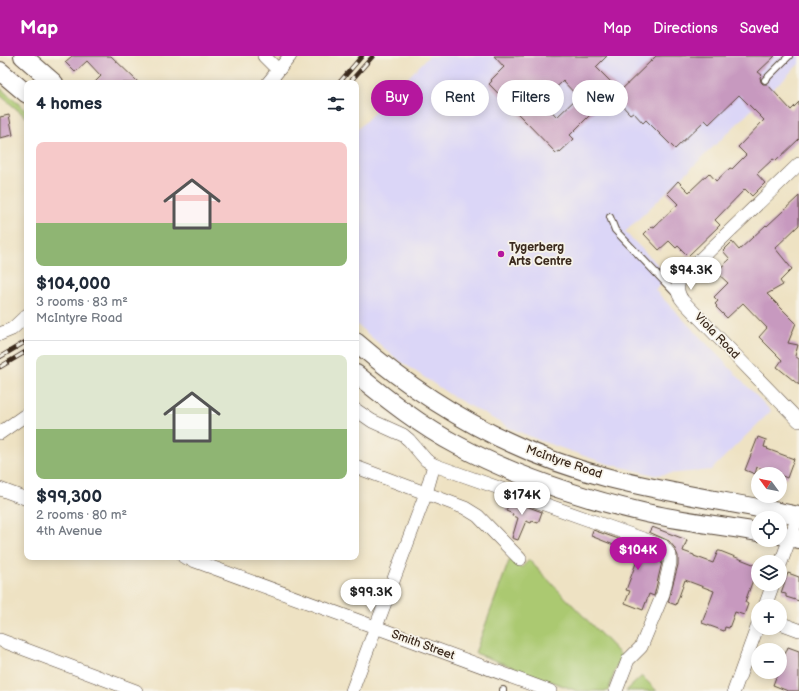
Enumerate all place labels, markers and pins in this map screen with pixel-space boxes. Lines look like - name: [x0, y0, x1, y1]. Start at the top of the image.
- place label: Tygerberg Arts Centre: [508, 240, 572, 269]
- marker: Tygerberg Arts Centre: [496, 249, 506, 259]
- pin: $94.3K: [658, 257, 724, 291]
- pin: $174K: [494, 482, 550, 516]
- pin: $104K: [610, 537, 666, 571]
- pin: $99.3K: [338, 579, 404, 613]

